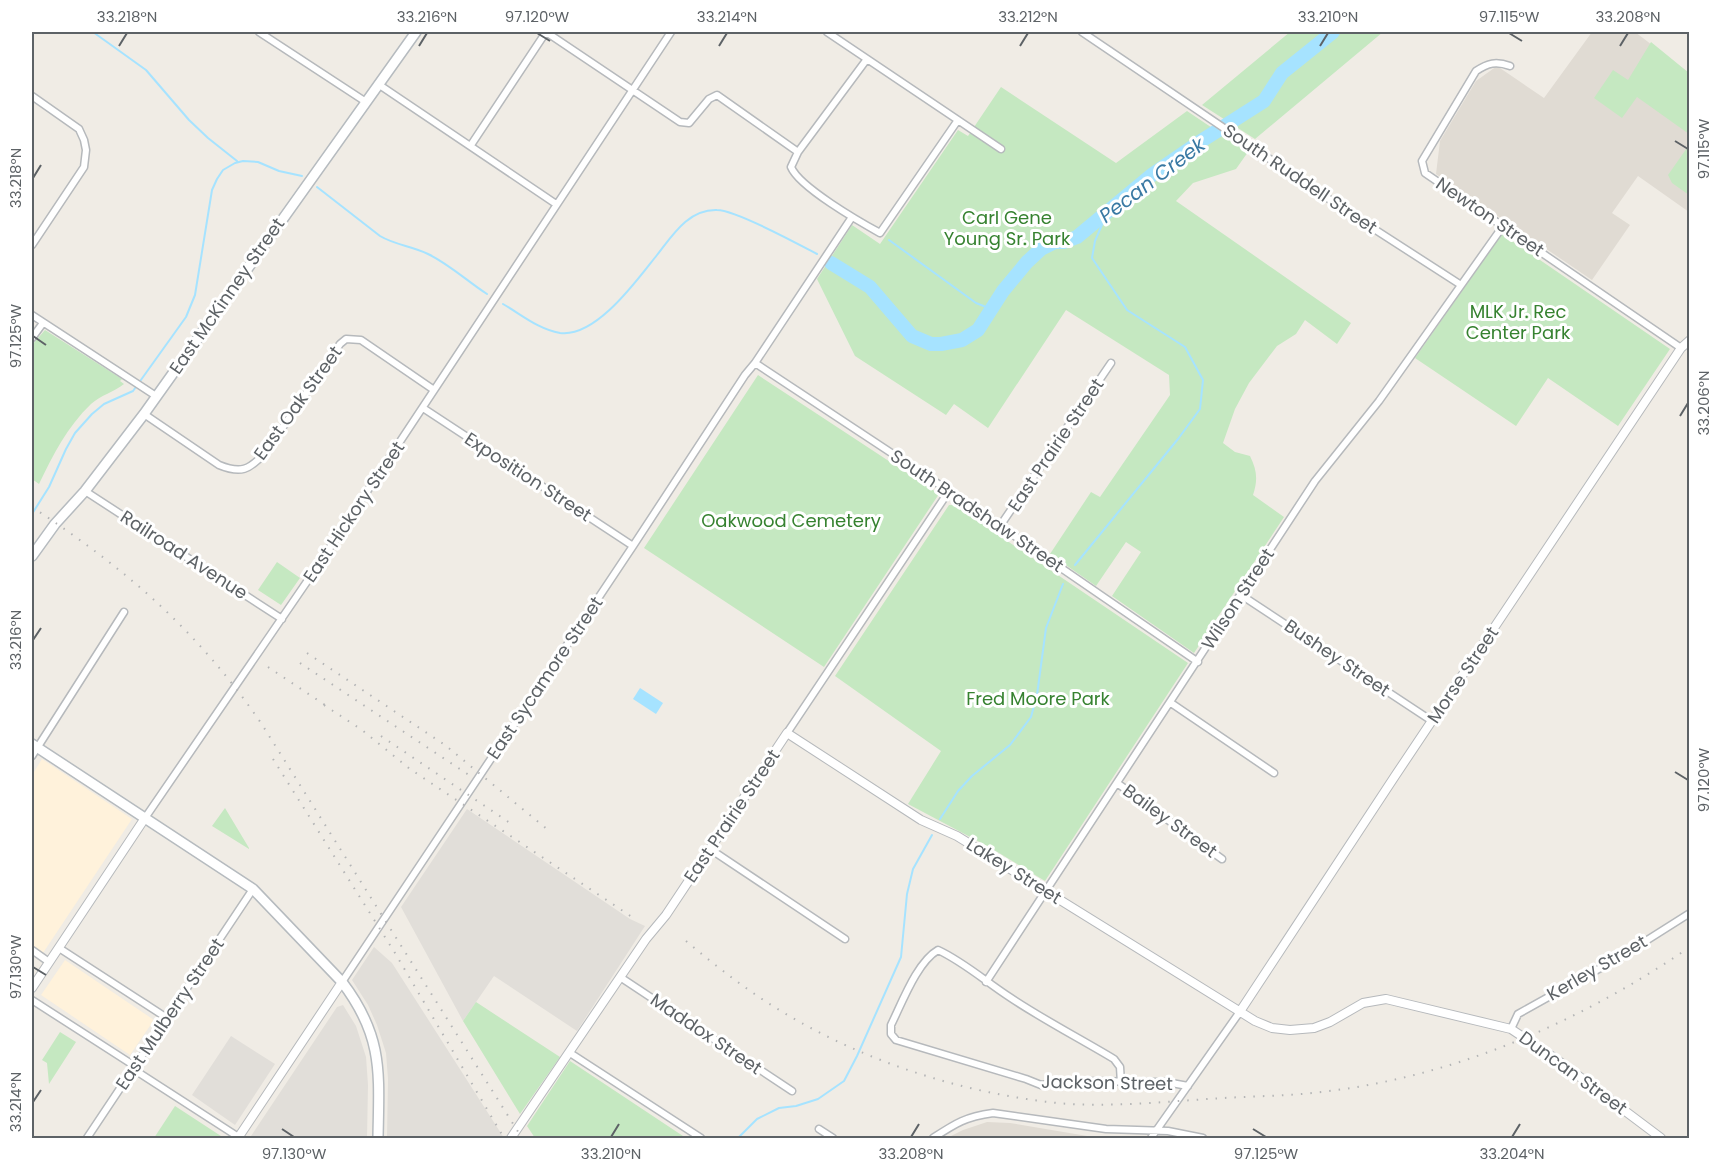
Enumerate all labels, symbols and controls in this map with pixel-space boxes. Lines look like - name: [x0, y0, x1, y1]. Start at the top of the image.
- text: 33.218°N: [97, 6, 157, 27]
- text: 33.216°N: [397, 6, 457, 27]
- text: 97.120°W: [505, 6, 570, 27]
- text: 33.214°N: [697, 6, 757, 27]
- text: 33.212°N: [998, 6, 1058, 27]
- text: 33.210°N: [1298, 6, 1358, 27]
- text: 97.115°W: [1479, 6, 1540, 27]
- text: 33.208°N: [1595, 6, 1661, 27]
- street label: South Ruddell Street: [1218, 118, 1382, 240]
- text: 97.115°W: [1693, 118, 1714, 179]
- water label: Pecan Creek: [1093, 130, 1212, 229]
- text: 33.218°N: [5, 148, 26, 208]
- street label: Newton Street: [1431, 171, 1549, 262]
- park label: Carl Gene Young Sr. Park: [944, 205, 1071, 251]
- street label: East McKinney Street: [163, 213, 290, 379]
- park label: MLK Jr. Rec Center Park: [1466, 299, 1571, 345]
- text: 97.125°W: [5, 303, 26, 368]
- street label: East Oak Street: [248, 341, 347, 465]
- text: 33.206°N: [1693, 370, 1714, 436]
- street label: East Prairie Street: [1002, 373, 1109, 516]
- street label: Exposition Street: [460, 426, 597, 527]
- street label: East Hickory Street: [297, 436, 410, 587]
- street label: South Bradshaw Street: [886, 443, 1069, 578]
- street label: Railroad Avenue: [116, 504, 253, 605]
- park label: Oakwood Cemetery: [701, 508, 881, 533]
- street label: Wilson Street: [1195, 543, 1280, 654]
- street label: East Sycamore Street: [481, 591, 608, 764]
- text: 33.216°N: [5, 610, 26, 670]
- street label: Bushey Street: [1280, 613, 1395, 702]
- street label: Morse Street: [1421, 621, 1504, 728]
- park label: Fred Moore Park: [966, 686, 1111, 711]
- street label: East Prairie Street: [678, 744, 785, 887]
- text: 97.120°W: [1693, 747, 1714, 812]
- street label: Bailey Street: [1118, 778, 1222, 863]
- street label: Lakey Street: [962, 831, 1067, 910]
- street label: Kerley Street: [1542, 929, 1651, 1006]
- street label: East Mulberry Street: [109, 933, 230, 1095]
- text: 97.130°W: [5, 934, 26, 999]
- street label: Maddox Street: [646, 987, 767, 1080]
- street label: Duncan Street: [1514, 1025, 1632, 1120]
- street label: Jackson Street: [1041, 1069, 1173, 1096]
- text: 33.214°N: [5, 1072, 26, 1132]
- text: 97.130°W: [262, 1143, 327, 1164]
- text: 33.210°N: [581, 1143, 641, 1164]
- text: 33.208°N: [878, 1143, 944, 1164]
- text: 97.125°W: [1234, 1143, 1299, 1164]
- text: 33.204°N: [1480, 1143, 1545, 1164]

